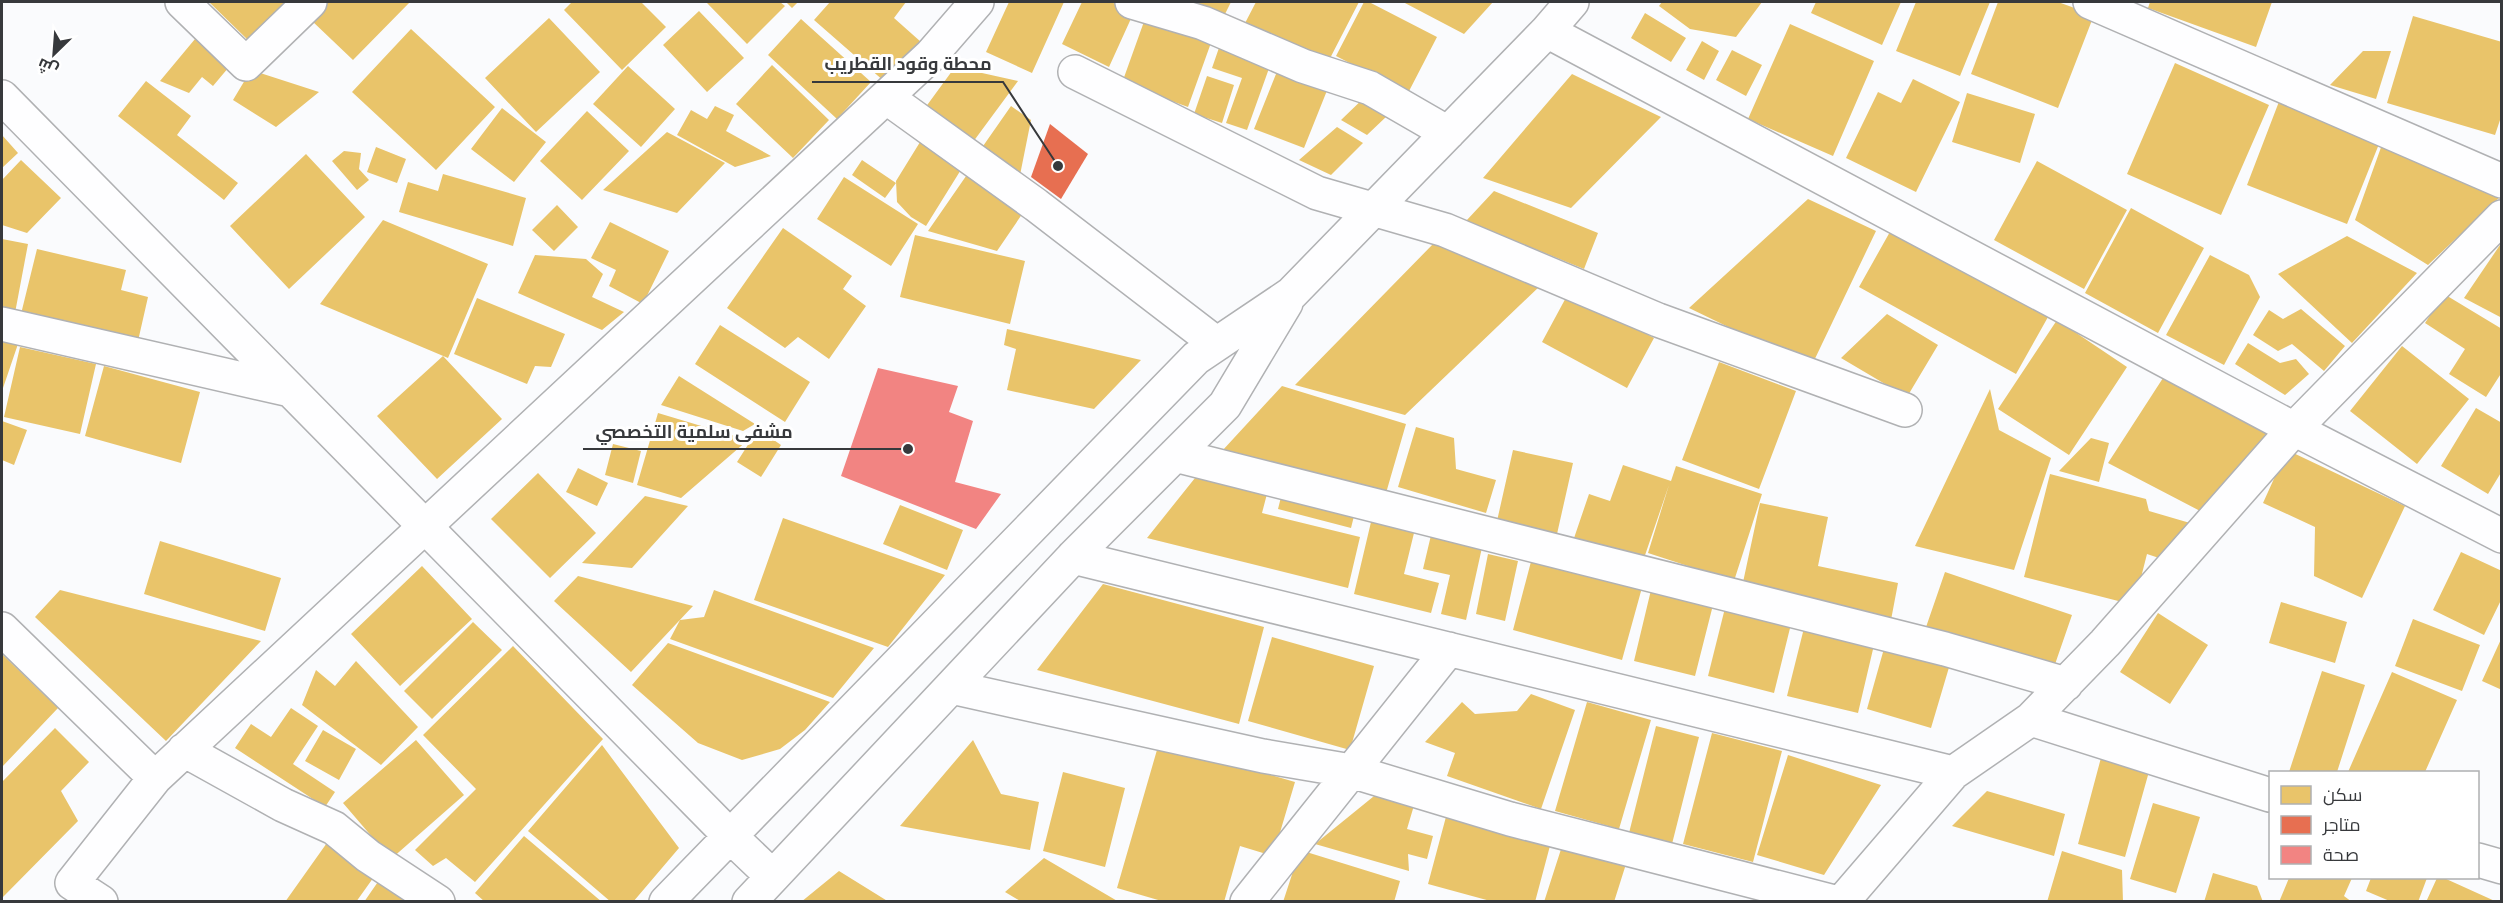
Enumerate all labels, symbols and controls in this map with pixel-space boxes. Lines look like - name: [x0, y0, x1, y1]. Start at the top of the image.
- north arrow: [24, 24, 84, 84]
- callout: محطة وقود القطريب: [812, 46, 1003, 82]
- text: محطة وقود القطريب: [824, 52, 992, 75]
- text: ش: [34, 54, 61, 81]
- callout: مشفى سلمية التخصصي: [583, 413, 805, 449]
- text: مشفى سلمية التخصصي: [595, 420, 793, 446]
- legend: [2269, 771, 2479, 879]
- text: سكن: [2323, 783, 2362, 806]
- text: متاجر: [2322, 813, 2361, 836]
- text: صحة: [2323, 843, 2359, 865]

